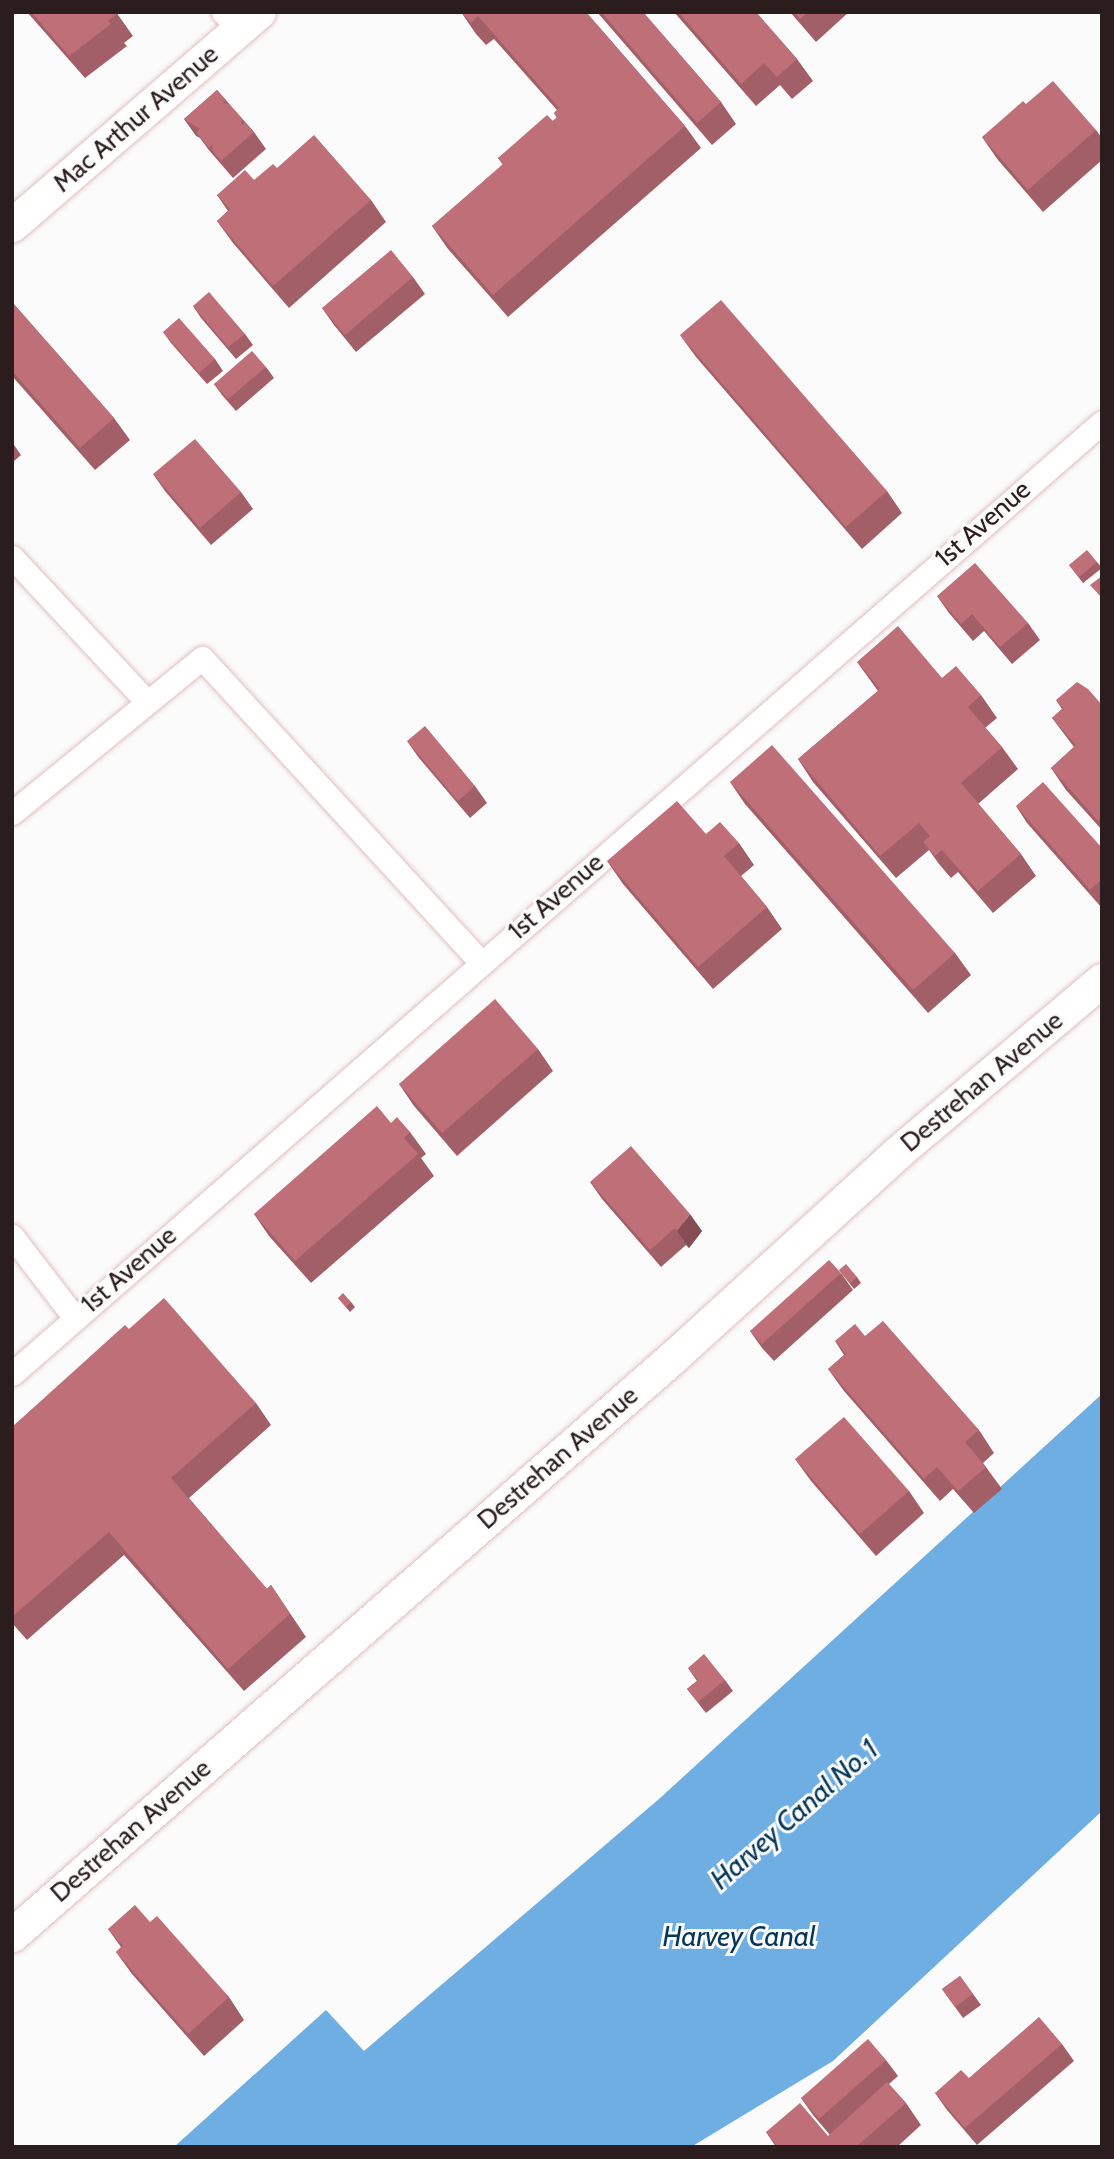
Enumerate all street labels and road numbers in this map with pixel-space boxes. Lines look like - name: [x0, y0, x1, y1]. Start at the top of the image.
- street label: Mac Arthur Avenue: [47, 39, 225, 199]
- street label: 1st Avenue: [929, 474, 1037, 574]
- street label: 1st Avenue: [502, 847, 610, 947]
- street label: Destrehan Avenue: [895, 1005, 1069, 1159]
- street label: 1st Avenue: [75, 1220, 183, 1320]
- street label: Destrehan Avenue: [471, 1380, 645, 1536]
- street label: Destrehan Avenue: [44, 1753, 218, 1909]

